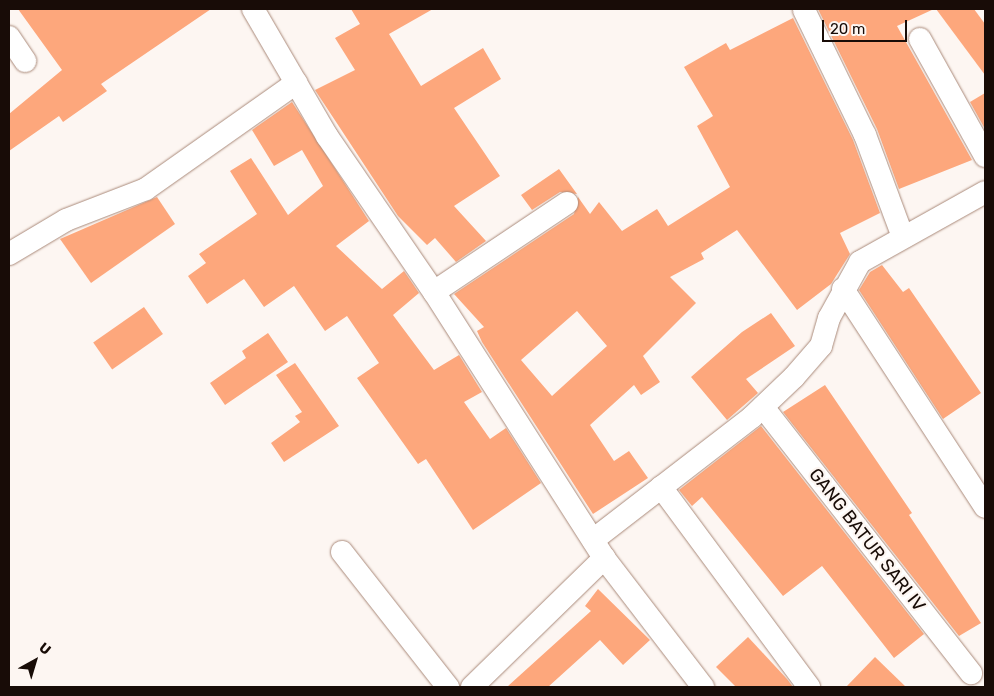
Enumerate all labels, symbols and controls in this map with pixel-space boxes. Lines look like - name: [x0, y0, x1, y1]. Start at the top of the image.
- scale bar: [824, 10, 909, 42]
- text: 20 m: [830, 20, 865, 38]
- street label: GANG BATUR SARI IV: [804, 464, 930, 616]
- north arrow: [10, 636, 60, 686]
- text: U: [35, 639, 54, 659]

